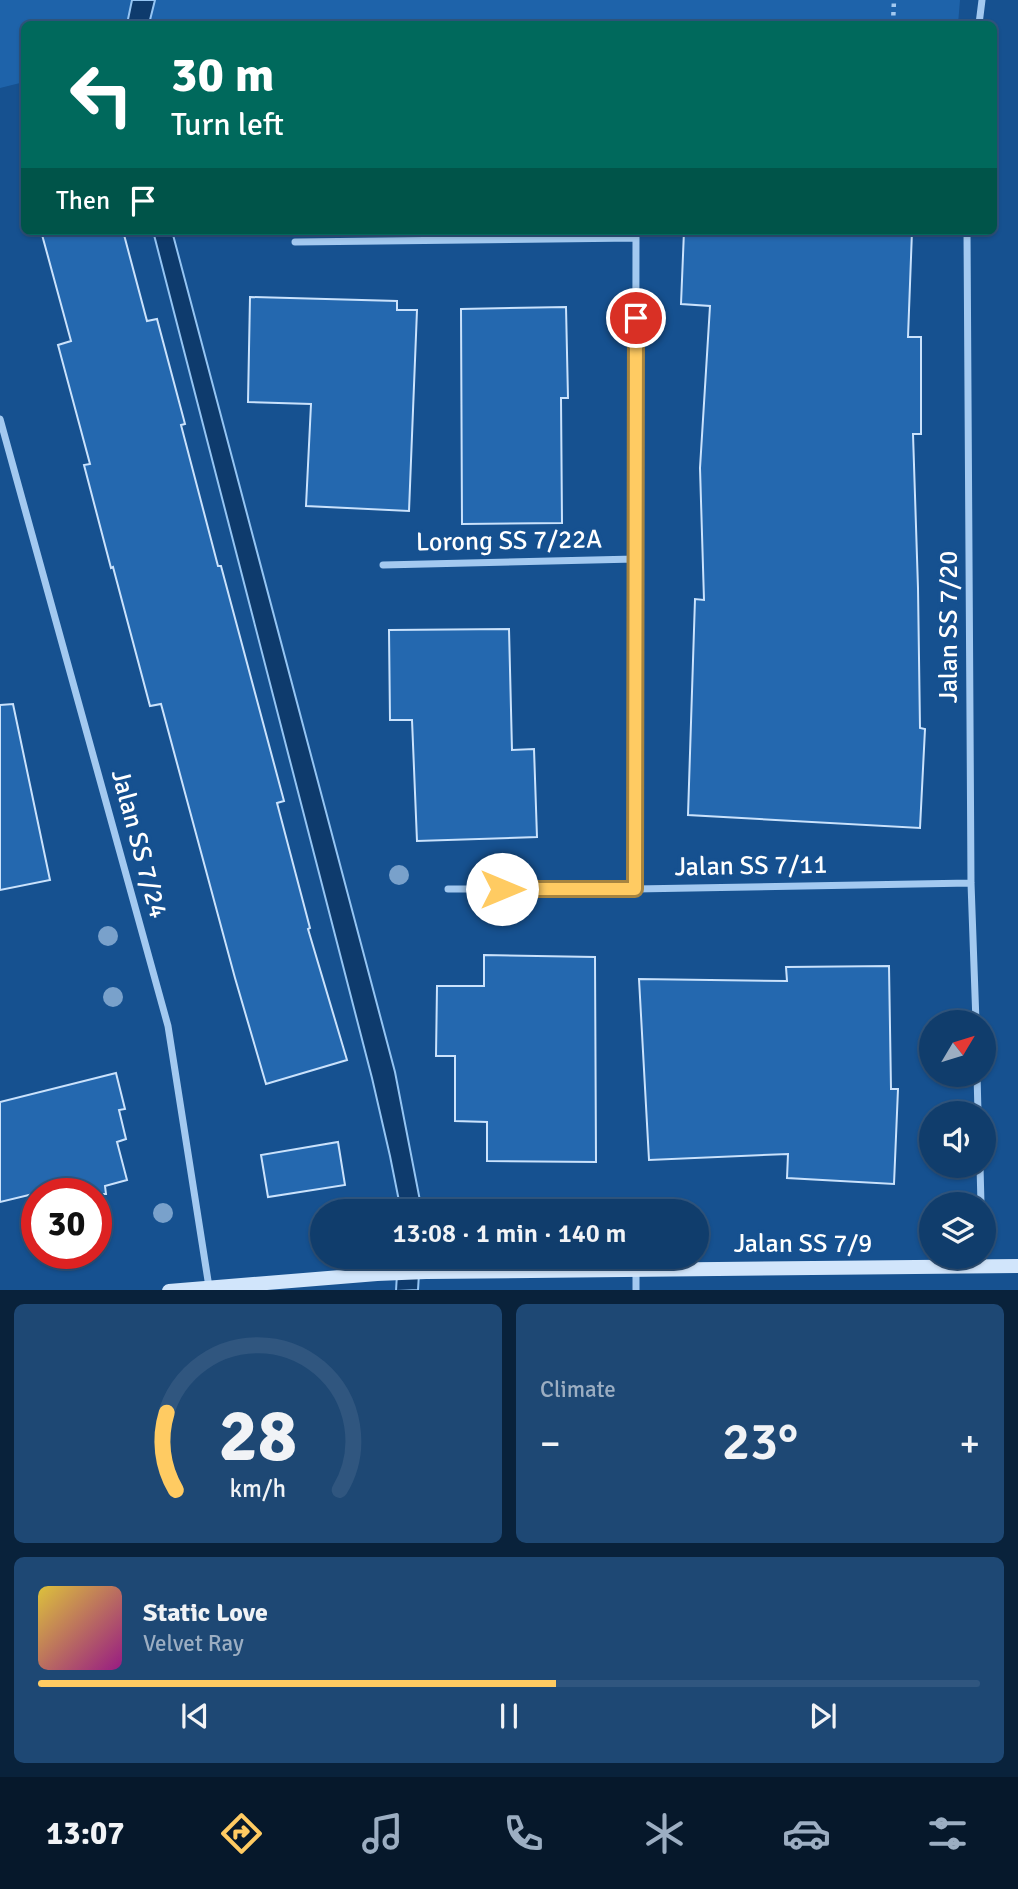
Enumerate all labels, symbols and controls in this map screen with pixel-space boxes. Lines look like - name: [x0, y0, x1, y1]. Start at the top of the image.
- text: 30 m: [171, 45, 274, 105]
- icon: left: [56, 49, 147, 140]
- text: Turn left: [171, 105, 284, 144]
- icon: arrive: [124, 182, 162, 220]
- text: Then: [56, 185, 110, 217]
- pin: [606, 288, 666, 348]
- icon: arrive: [617, 299, 655, 337]
- street label: Lorong SS 7/22A: [416, 523, 602, 559]
- street label: Jalan SS 7/20: [933, 551, 965, 703]
- street label: Jalan SS 7/24: [104, 766, 174, 922]
- street label: Jalan SS 7/11: [674, 849, 828, 883]
- position arrow: [465, 852, 539, 926]
- north arrow: [919, 1010, 996, 1087]
- map controls: [919, 1010, 996, 1269]
- button: sound: [919, 1101, 996, 1178]
- speed limit sign: 30: [21, 1178, 112, 1269]
- button: layers: [919, 1192, 996, 1269]
- text: 13:08 · 1 min · 140 m: [393, 1218, 626, 1250]
- street label: Jalan SS 7/9: [734, 1228, 872, 1260]
- text: Climate: [540, 1375, 616, 1404]
- text: 28: [219, 1392, 297, 1481]
- text: 23°: [722, 1410, 798, 1474]
- text: −: [540, 1420, 561, 1467]
- text: +: [959, 1420, 980, 1467]
- text: km/h: [230, 1472, 286, 1503]
- text: Static Love: [143, 1597, 268, 1629]
- text: Velvet Ray: [143, 1629, 244, 1658]
- icon: previous: [176, 1697, 214, 1735]
- icon: pause: [490, 1697, 528, 1735]
- icon: next: [804, 1697, 842, 1735]
- icon: directions: [217, 1809, 266, 1858]
- icon: music: [358, 1809, 407, 1858]
- icon: phone: [499, 1809, 548, 1858]
- icon: climate: [640, 1809, 689, 1858]
- icon: car: [782, 1809, 831, 1858]
- icon: filters: [923, 1809, 972, 1858]
- text: 13:07: [46, 1814, 125, 1853]

